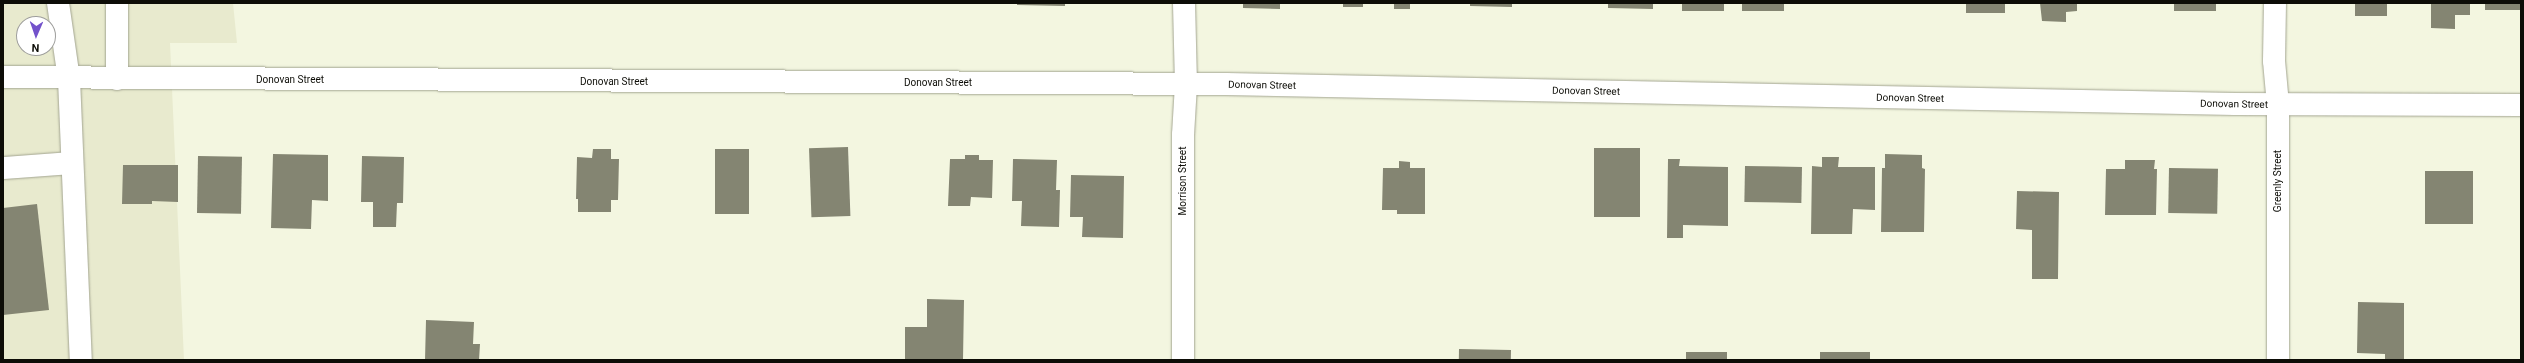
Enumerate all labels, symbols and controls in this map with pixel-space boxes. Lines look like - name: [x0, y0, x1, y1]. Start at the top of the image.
- north arrow: [16, 16, 56, 56]
- text: N: [31, 41, 40, 54]
- street label: Donovan Street: [256, 74, 324, 86]
- street label: Donovan Street: [580, 76, 648, 88]
- street label: Donovan Street: [904, 77, 972, 89]
- street label: Donovan Street: [1228, 78, 1296, 92]
- street label: Donovan Street: [1552, 84, 1620, 98]
- street label: Donovan Street: [1876, 91, 1944, 105]
- street label: Donovan Street: [2200, 97, 2268, 111]
- street label: Morrison Street: [1177, 147, 1189, 215]
- street label: Greenly Street: [2272, 150, 2284, 212]

